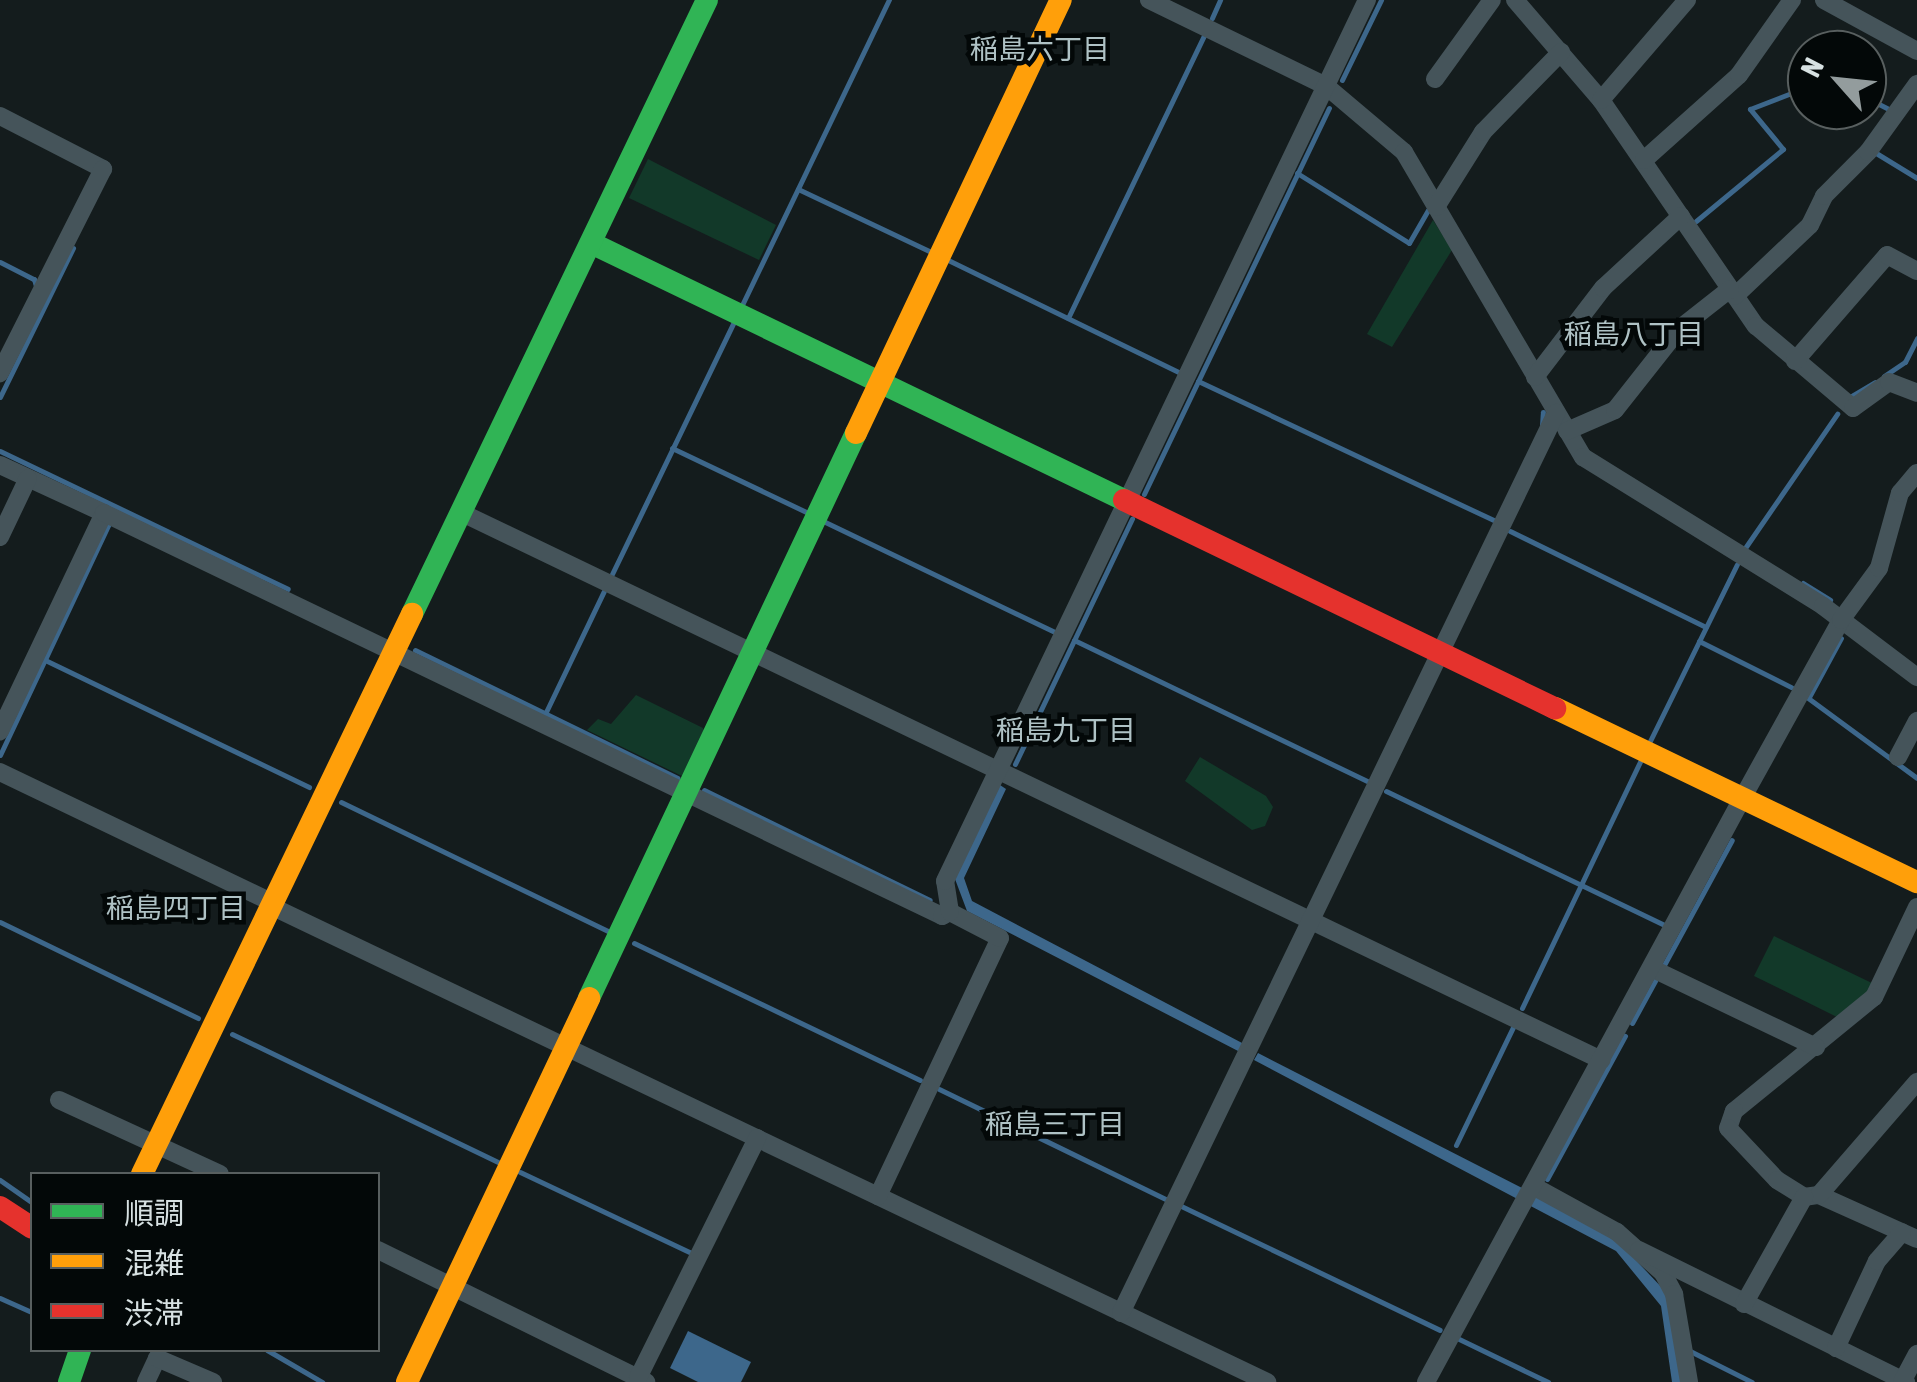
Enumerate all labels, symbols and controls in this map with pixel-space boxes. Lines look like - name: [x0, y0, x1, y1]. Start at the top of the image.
- north arrow: [1787, 30, 1887, 130]
- district label: 稲島六丁目: [970, 32, 1110, 66]
- text: N: [1794, 53, 1830, 82]
- district label: 稲島八丁目: [1564, 317, 1704, 351]
- district label: 稲島九丁目: [996, 713, 1136, 747]
- district label: 稲島四丁目: [106, 891, 246, 925]
- district label: 稲島三丁目: [985, 1107, 1125, 1141]
- legend: [30, 1172, 380, 1352]
- text: 順調: [124, 1196, 184, 1230]
- text: 混雑: [124, 1246, 184, 1280]
- text: 渋滞: [124, 1296, 184, 1330]

